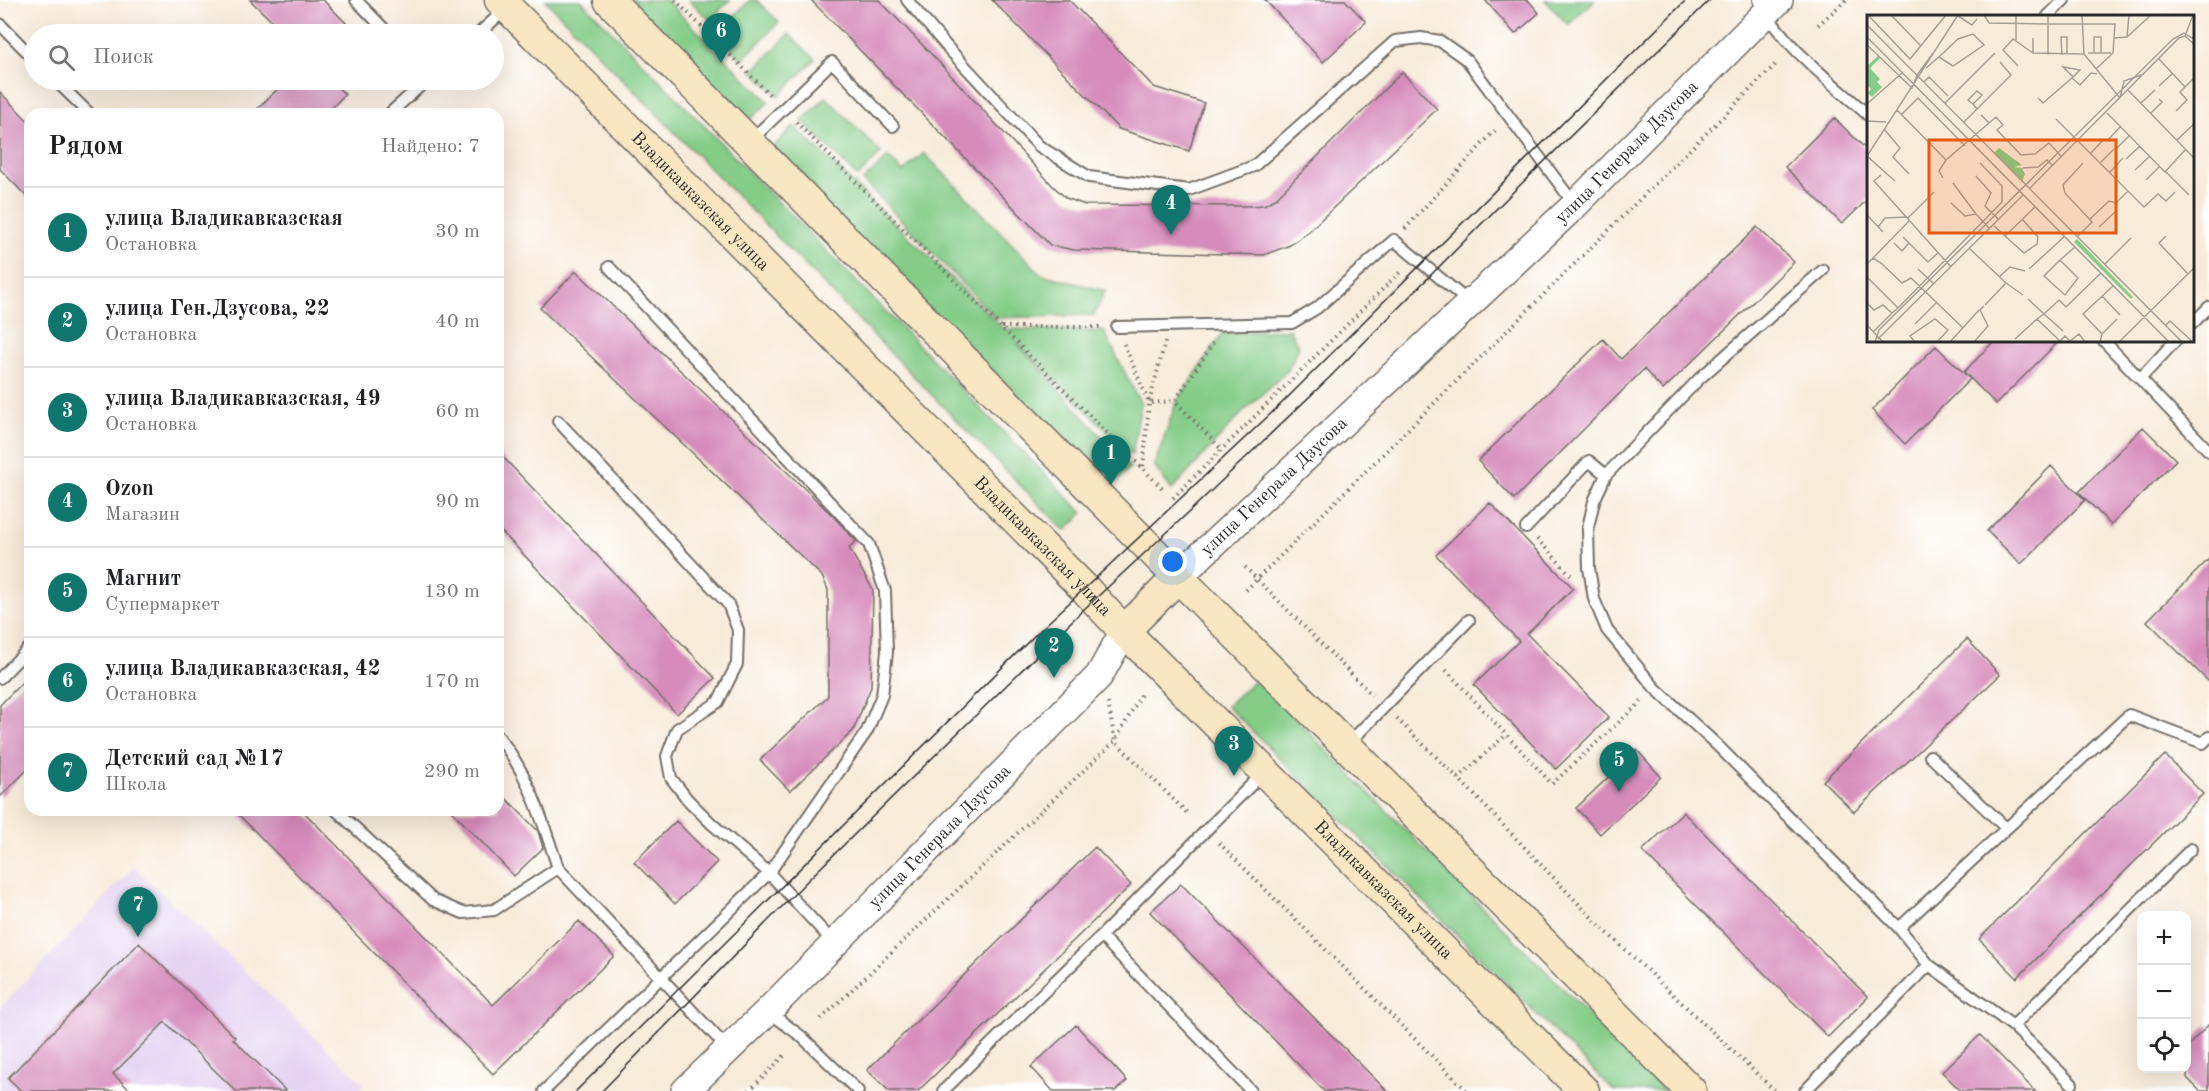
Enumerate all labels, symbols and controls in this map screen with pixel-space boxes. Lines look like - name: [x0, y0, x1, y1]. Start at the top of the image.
- pin: 6: [702, 14, 740, 63]
- inset map: [1867, 15, 2194, 342]
- search box: [24, 24, 504, 90]
- icon: search: [45, 41, 78, 74]
- text: Поиск: [93, 46, 154, 68]
- street label: улица Генерала Дзусова: [1552, 78, 1702, 227]
- street label: Владикавказская улица: [628, 129, 773, 274]
- text: Рядом: [48, 134, 123, 160]
- text: Найдено: 7: [381, 137, 480, 157]
- pin: 4: [1152, 186, 1190, 235]
- text: улица Владикавказская: [105, 208, 343, 230]
- text: 1: [62, 222, 73, 242]
- text: 30 m: [435, 222, 480, 242]
- text: Остановка: [105, 235, 197, 255]
- text: улица Ген.Дзусова, 22: [105, 298, 330, 320]
- text: 2: [62, 312, 73, 332]
- text: 40 m: [435, 312, 480, 332]
- text: Остановка: [105, 325, 197, 345]
- text: улица Владикавказская, 49: [105, 388, 381, 410]
- text: 3: [62, 402, 73, 422]
- text: 60 m: [435, 402, 480, 422]
- street label: улица Генерала Дзусова: [1198, 414, 1351, 559]
- text: Остановка: [105, 415, 197, 435]
- pin: 1: [1092, 436, 1130, 485]
- street label: Владикавказская улица: [970, 473, 1115, 620]
- text: Ozon: [105, 478, 154, 500]
- text: 4: [62, 492, 73, 512]
- text: 90 m: [435, 492, 480, 512]
- text: Магазин: [105, 505, 180, 525]
- your location: [1158, 547, 1187, 576]
- text: Магнит: [105, 568, 181, 590]
- text: 5: [62, 582, 73, 602]
- text: 130 m: [424, 582, 480, 602]
- text: Супермаркет: [105, 595, 220, 615]
- pin: 2: [1034, 628, 1074, 678]
- text: улица Владикавказская, 42: [105, 658, 381, 680]
- text: 6: [62, 672, 73, 692]
- text: 170 m: [424, 672, 480, 692]
- text: Остановка: [105, 685, 197, 705]
- pin: 3: [1214, 726, 1254, 776]
- pin: 5: [1600, 742, 1638, 792]
- text: Детский сад №17: [105, 748, 284, 770]
- text: 7: [62, 762, 73, 782]
- text: 290 m: [424, 762, 480, 782]
- street label: улица Генерала Дзусова: [866, 762, 1014, 912]
- text: Школа: [105, 775, 167, 795]
- street label: Владикавказская улица: [1310, 817, 1456, 963]
- pin: 7: [118, 888, 158, 937]
- map controls: [2137, 911, 2191, 1073]
- button: +: [2137, 911, 2191, 965]
- button: −: [2137, 965, 2191, 1019]
- button: locate: [2137, 1019, 2191, 1073]

